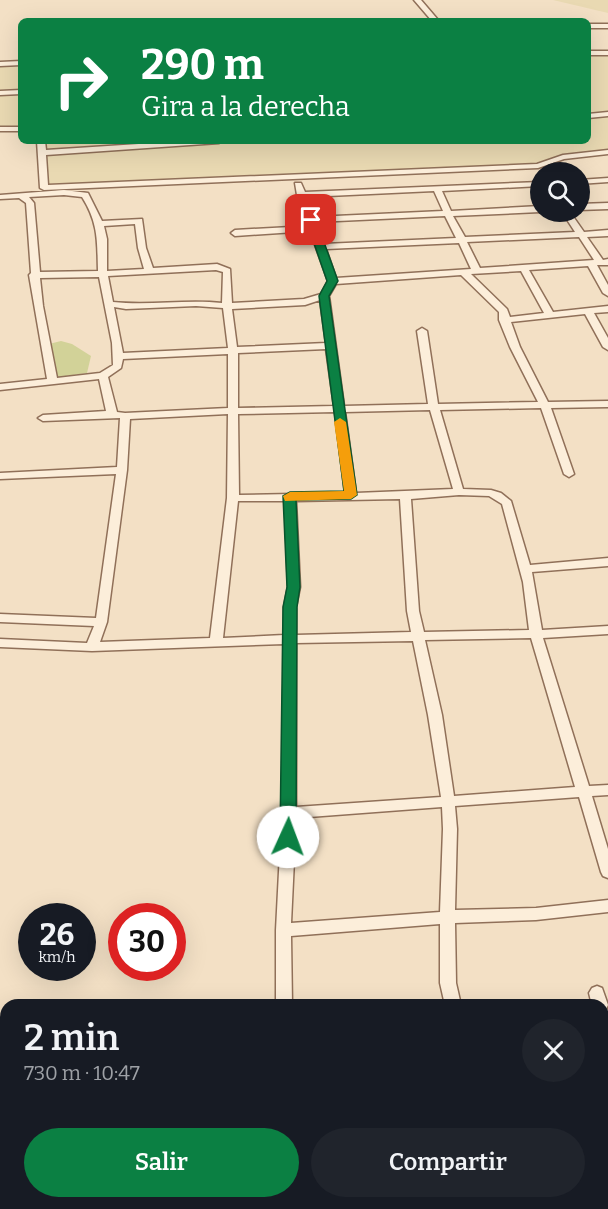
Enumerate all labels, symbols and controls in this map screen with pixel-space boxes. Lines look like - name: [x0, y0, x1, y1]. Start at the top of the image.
- text: 290 m: [141, 40, 264, 90]
- icon: right: [42, 42, 120, 120]
- text: Gira a la derecha: [141, 91, 350, 123]
- map controls: [530, 162, 590, 222]
- button: search: [530, 162, 590, 222]
- pin: [285, 194, 336, 245]
- icon: arrive: [294, 203, 327, 236]
- position arrow: [256, 805, 320, 869]
- speed limit sign: 30: [108, 903, 186, 981]
- text: 26: [40, 917, 74, 953]
- text: km/h: [38, 948, 76, 966]
- text: 2 min: [24, 1016, 119, 1060]
- button: close: [522, 1019, 585, 1082]
- text: 730 m · 10:47: [24, 1061, 140, 1085]
- button: Salir: [24, 1128, 299, 1197]
- button: Compartir: [311, 1128, 585, 1197]

